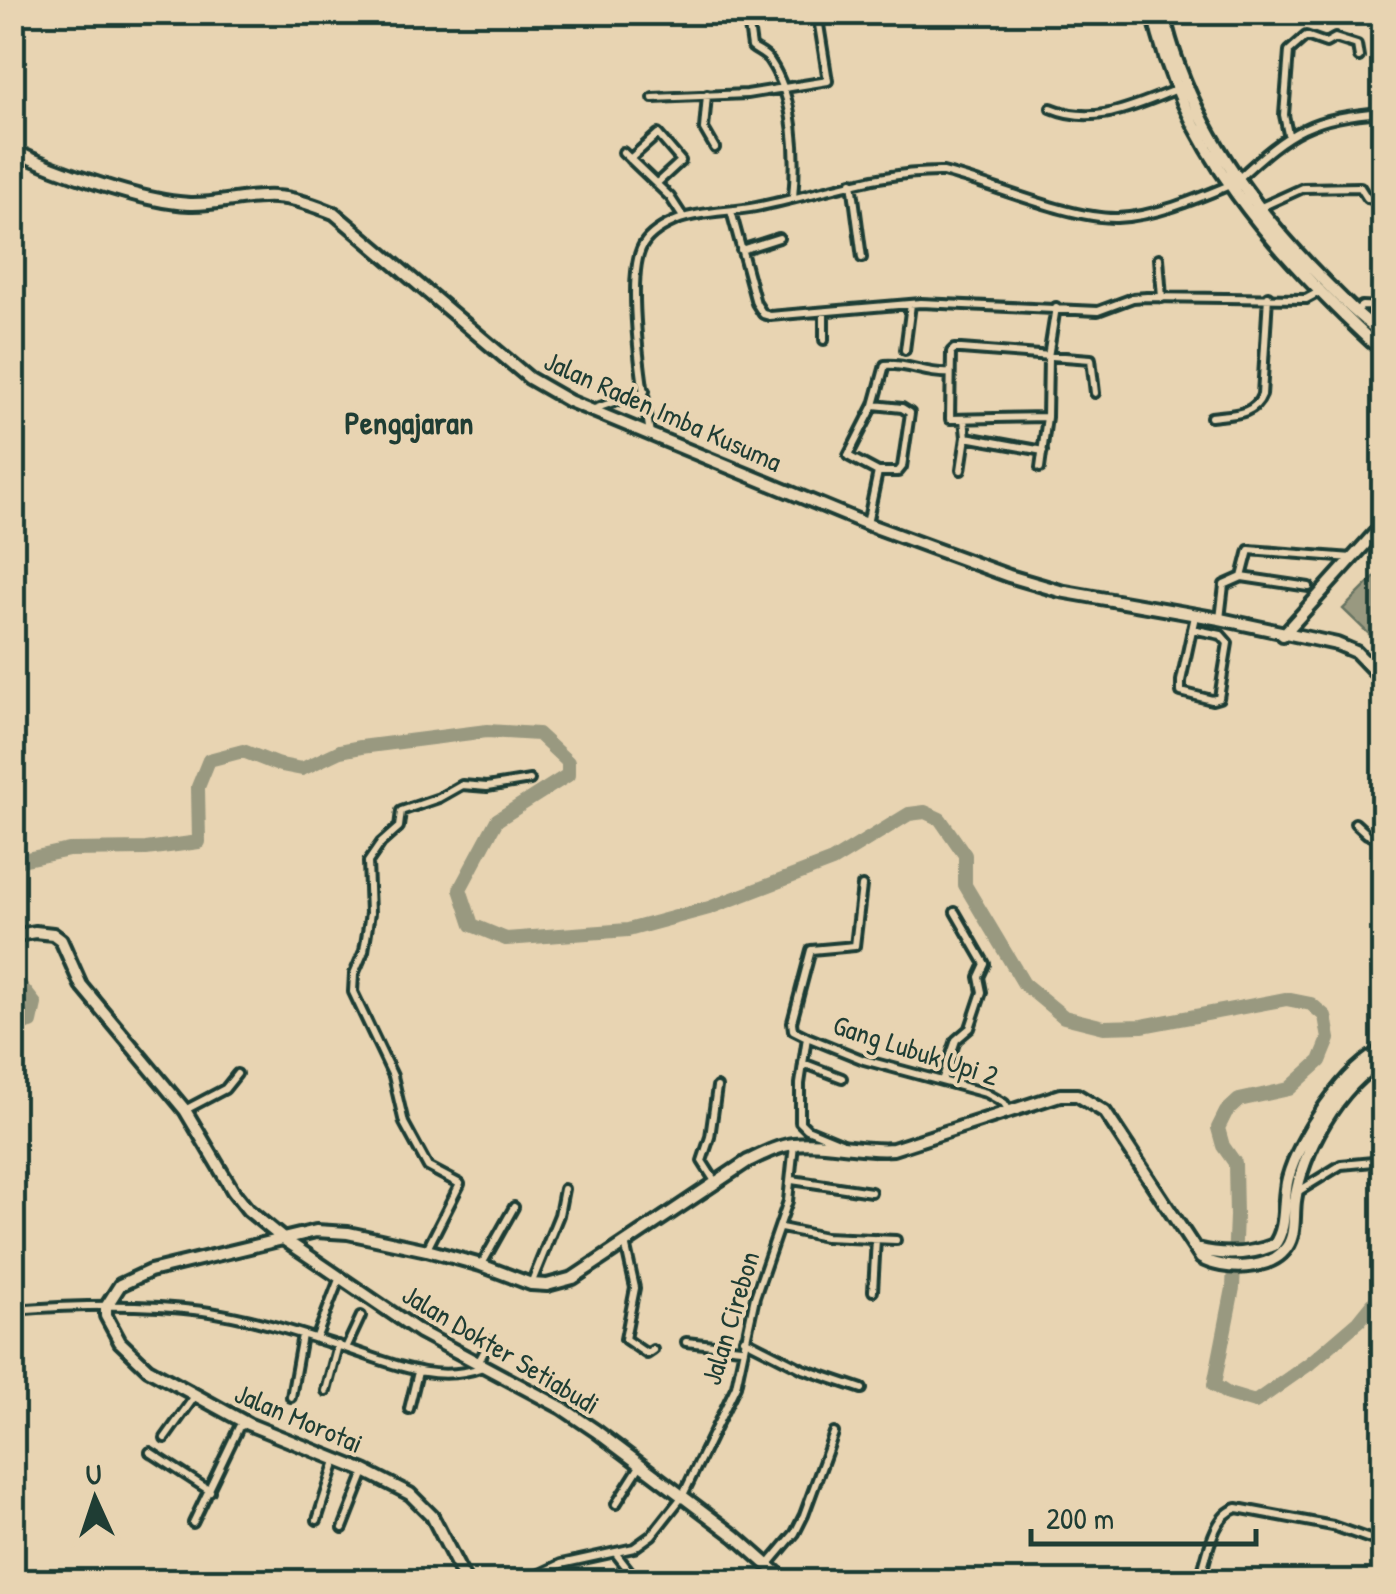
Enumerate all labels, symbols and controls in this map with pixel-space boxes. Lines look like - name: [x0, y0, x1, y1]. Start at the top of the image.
- street label: Jalan Raden Imba Kusuma: [538, 342, 788, 480]
- district label: Pengajaran: [345, 401, 473, 445]
- street label: Gang Lubuk Upi 2: [829, 1005, 1003, 1095]
- street label: Jalan Cirebon: [692, 1247, 768, 1389]
- street label: Jalan Dokter Setiabudi: [395, 1275, 607, 1423]
- street label: Jalan Morotai: [229, 1374, 369, 1462]
- north arrow: [45, 1449, 145, 1549]
- text: U: [85, 1455, 102, 1493]
- scale bar: [1031, 1484, 1256, 1546]
- text: 200 m: [1046, 1498, 1114, 1538]

